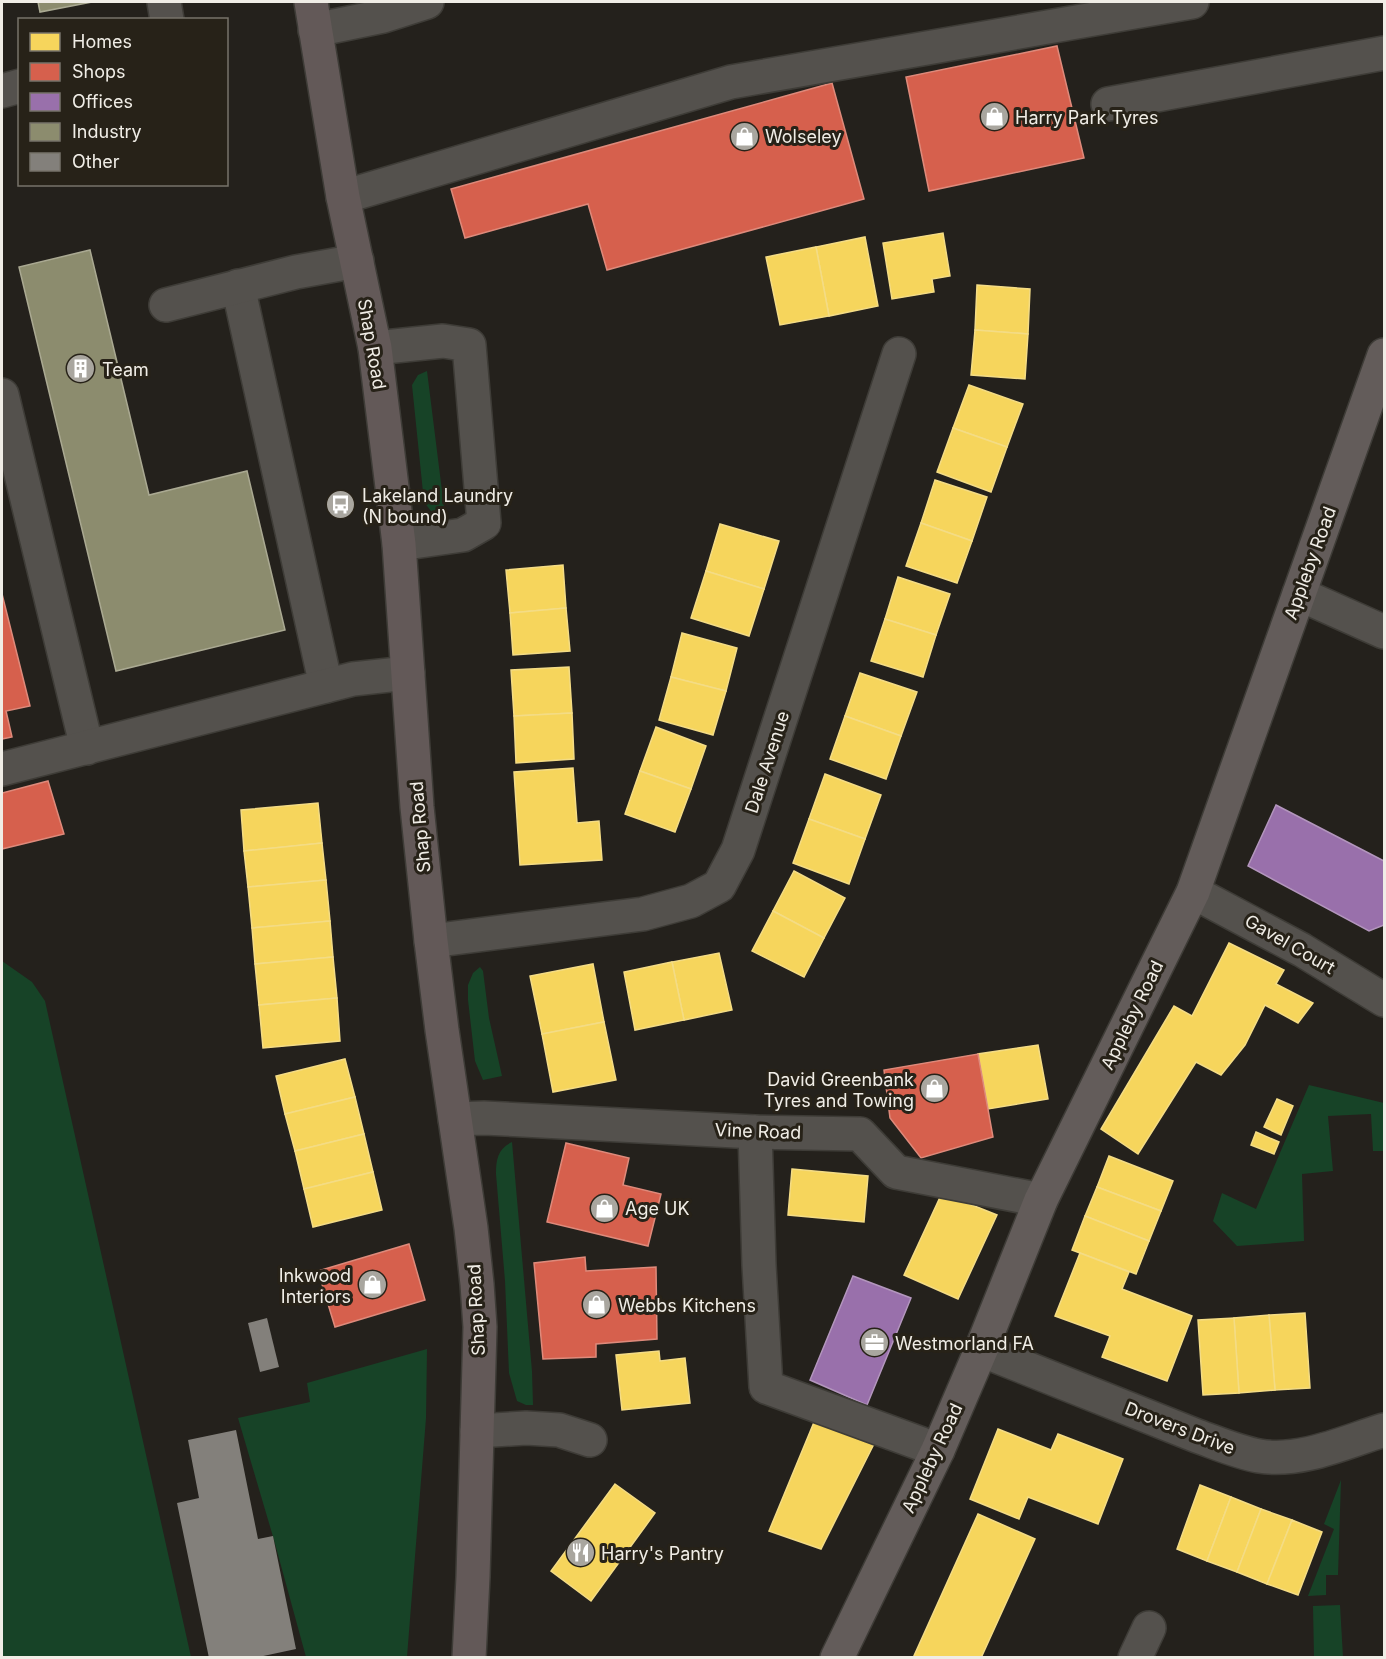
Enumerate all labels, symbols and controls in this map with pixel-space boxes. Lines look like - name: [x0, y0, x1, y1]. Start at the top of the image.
- legend: [18, 18, 228, 186]
- text: Homes: [72, 31, 132, 52]
- text: Shops: [72, 61, 126, 82]
- text: Offices: [72, 91, 133, 112]
- shop icon: Harry Park Tyres: [978, 101, 1010, 133]
- place label: Harry Park Tyres: [1015, 107, 1158, 128]
- shop icon: Wolseley: [728, 120, 760, 152]
- text: Industry: [72, 121, 142, 142]
- place label: Wolseley: [765, 126, 842, 147]
- text: Other: [72, 151, 120, 172]
- street label: Shap Road: [354, 297, 390, 391]
- building icon: Team: [65, 353, 97, 385]
- place label: Team: [102, 359, 149, 380]
- place label: Lakeland Laundry (N bound): [362, 485, 513, 527]
- bus stop icon: Lakeland Laundry (N bound): [325, 489, 357, 521]
- street label: Appleby Road: [1280, 504, 1340, 622]
- street label: Dale Avenue: [741, 708, 793, 816]
- street label: Shap Road: [406, 780, 434, 874]
- street label: Gavel Court: [1241, 910, 1339, 978]
- street label: Appleby Road: [1097, 957, 1167, 1073]
- place label: David Greenbank Tyres and Towing: [764, 1069, 914, 1111]
- shop icon: David Greenbank Tyres and Towing: [919, 1073, 951, 1105]
- street label: Vine Road: [714, 1119, 802, 1143]
- shop icon: Age UK: [588, 1192, 620, 1224]
- place label: Age UK: [625, 1198, 690, 1219]
- street label: Shap Road: [463, 1264, 489, 1356]
- place label: Inkwood Interiors: [279, 1265, 351, 1307]
- shop icon: Inkwood Interiors: [356, 1269, 388, 1301]
- shop icon: Webbs Kitchens: [581, 1289, 613, 1321]
- place label: Webbs Kitchens: [618, 1295, 756, 1316]
- office icon: Westmorland FA: [858, 1327, 890, 1359]
- place label: Westmorland FA: [895, 1333, 1034, 1354]
- street label: Drovers Drive: [1122, 1397, 1238, 1459]
- street label: Appleby Road: [897, 1400, 967, 1516]
- restaurant icon: Harry's Pantry: [564, 1537, 596, 1569]
- place label: Harry's Pantry: [601, 1543, 724, 1564]

